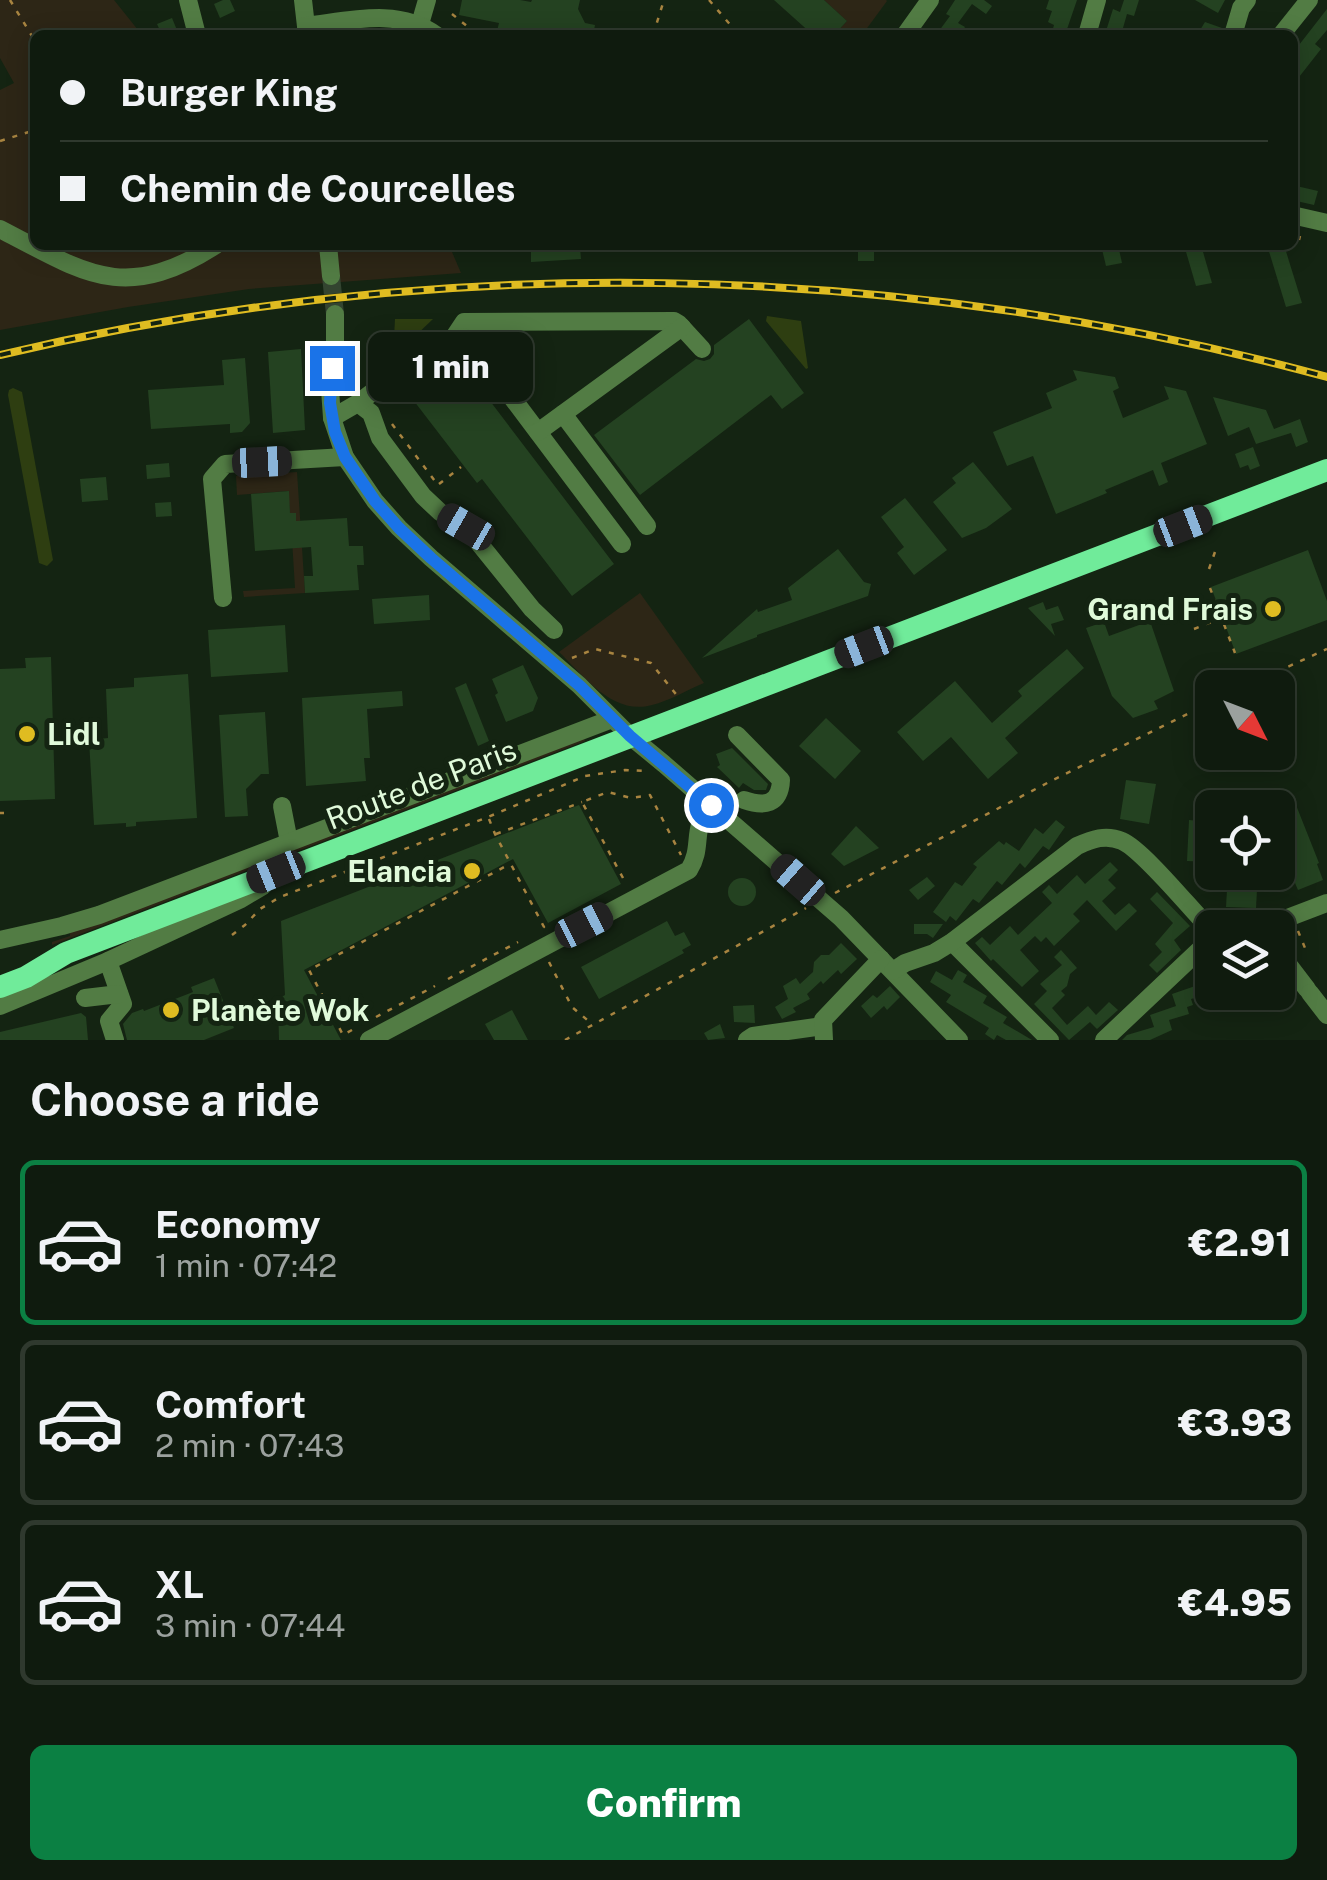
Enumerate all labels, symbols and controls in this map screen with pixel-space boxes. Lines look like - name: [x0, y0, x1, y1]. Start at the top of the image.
- text: Burger King: [120, 70, 338, 115]
- text: Chemin de Courcelles: [120, 166, 516, 211]
- callout: 1 min: [367, 333, 532, 403]
- route end: [310, 346, 355, 391]
- text: 1 min: [411, 348, 490, 385]
- car: [231, 445, 293, 479]
- car: [433, 499, 499, 555]
- car: [1150, 501, 1216, 551]
- place label: Grand Frais: [1087, 591, 1253, 627]
- marker: Grand Frais: [1262, 598, 1284, 620]
- car: [831, 622, 897, 672]
- north arrow: [1195, 670, 1295, 770]
- map controls: [1195, 670, 1295, 1010]
- place label: Lidl: [47, 716, 101, 752]
- marker: Lidl: [16, 723, 38, 745]
- street label: Route de Paris: [321, 731, 521, 837]
- route start: [689, 783, 734, 828]
- button: locate: [1195, 790, 1295, 890]
- car: [243, 847, 309, 897]
- car: [766, 849, 830, 911]
- place label: Elancia: [347, 853, 452, 889]
- marker: Elancia: [461, 860, 483, 882]
- car: [550, 898, 618, 952]
- button: layers: [1195, 910, 1295, 1010]
- place label: Planète Wok: [191, 992, 369, 1028]
- marker: Planète Wok: [160, 999, 182, 1021]
- text: Choose a ride: [30, 1073, 320, 1126]
- icon: car: [35, 1198, 125, 1288]
- text: Economy: [155, 1202, 321, 1247]
- text: €2.91: [1188, 1220, 1292, 1265]
- text: 1 min · 07:42: [155, 1247, 337, 1284]
- icon: car: [35, 1378, 125, 1468]
- text: Comfort: [155, 1382, 306, 1427]
- text: €3.93: [1178, 1400, 1292, 1445]
- text: 2 min · 07:43: [155, 1427, 344, 1464]
- icon: car: [35, 1558, 125, 1648]
- text: XL: [155, 1562, 204, 1607]
- text: €4.95: [1178, 1580, 1292, 1625]
- text: 3 min · 07:44: [155, 1607, 345, 1644]
- button: Confirm: [30, 1745, 1297, 1860]

